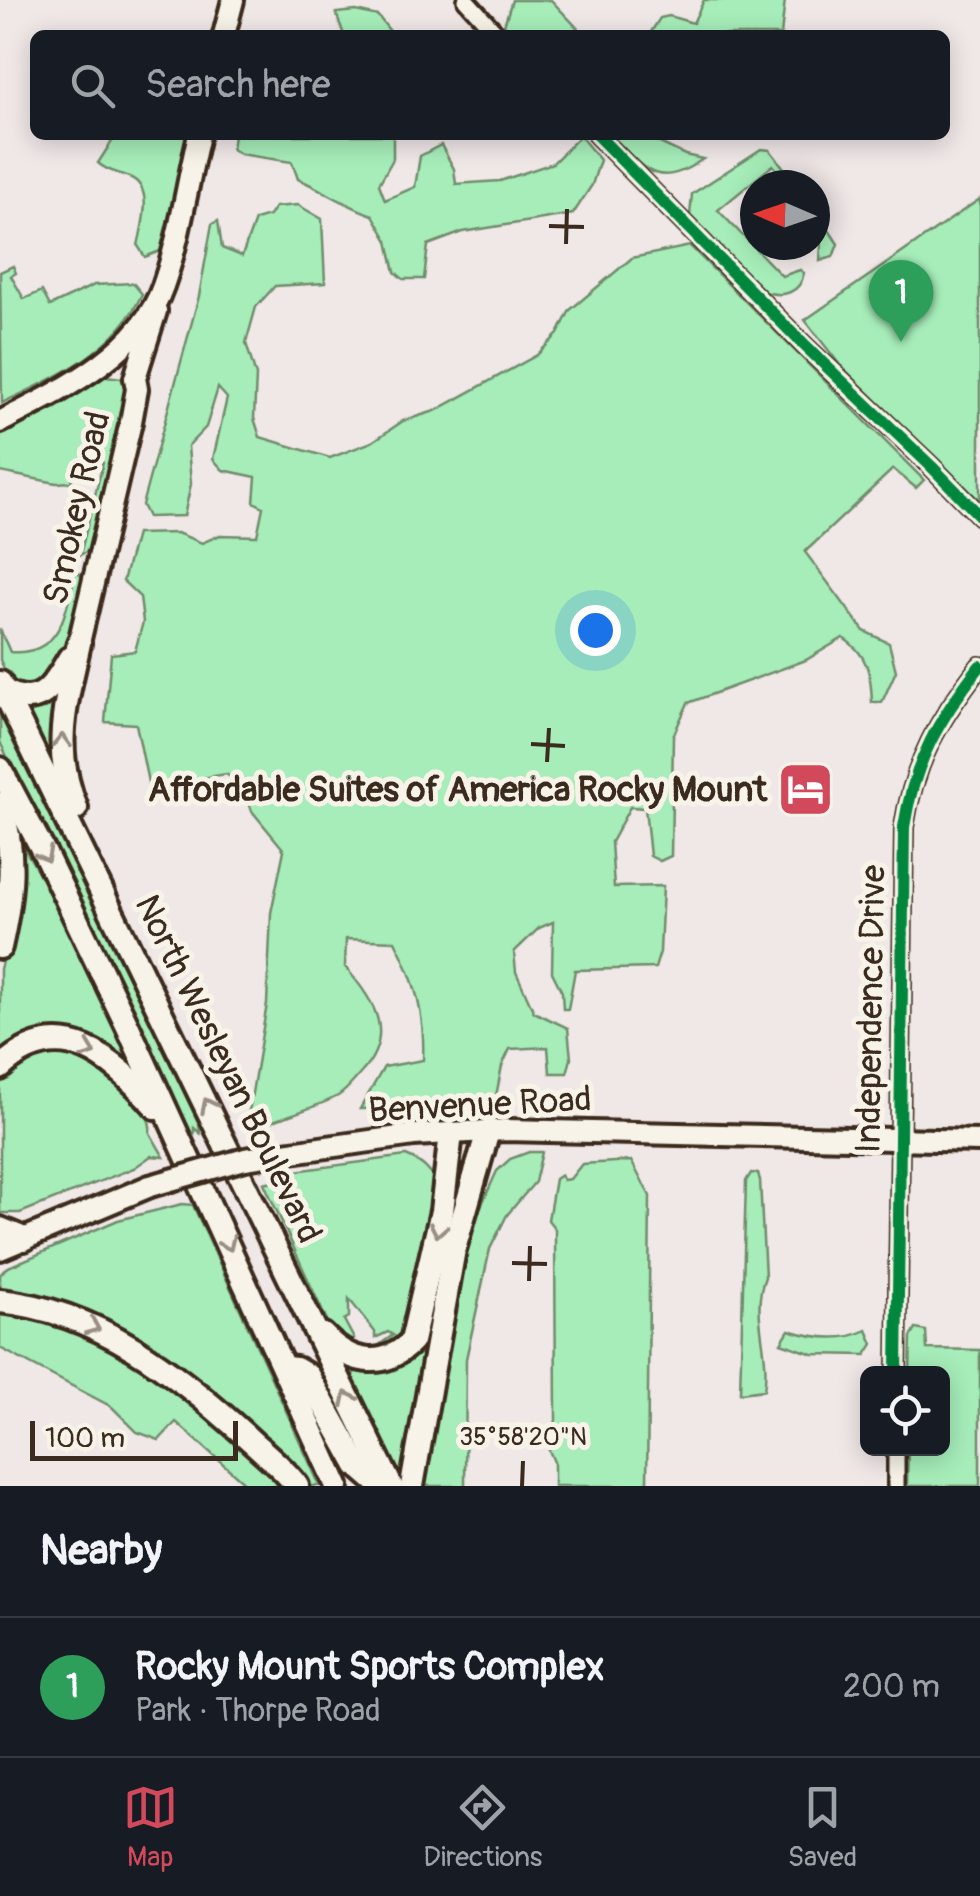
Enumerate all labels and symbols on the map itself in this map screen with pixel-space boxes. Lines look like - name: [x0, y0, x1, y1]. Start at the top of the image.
- north arrow: [740, 170, 830, 260]
- pin: 1: [868, 260, 934, 342]
- street label: Smokey Road: [33, 407, 121, 609]
- your location: [570, 605, 621, 656]
- one-way arrow: [51, 733, 73, 748]
- hotel icon: Affordable Suites of America Rocky Mount: [776, 760, 836, 820]
- place label: Affordable Suites of America Rocky Mount: [148, 768, 768, 812]
- one-way arrow: [33, 844, 53, 862]
- street label: Independence Drive: [846, 864, 896, 1154]
- street label: North Wesleyan Boulevard: [125, 888, 331, 1250]
- one-way arrow: [79, 1039, 97, 1059]
- street label: Benvenue Road: [367, 1077, 593, 1133]
- one-way arrow: [200, 1097, 220, 1115]
- one-way arrow: [428, 1221, 449, 1238]
- one-way arrow: [216, 1234, 236, 1252]
- one-way arrow: [84, 1316, 101, 1336]
- one-way arrow: [341, 1390, 361, 1408]
- scale bar: [30, 1416, 238, 1460]
- text: 35°58'20"N: [459, 1422, 587, 1453]

